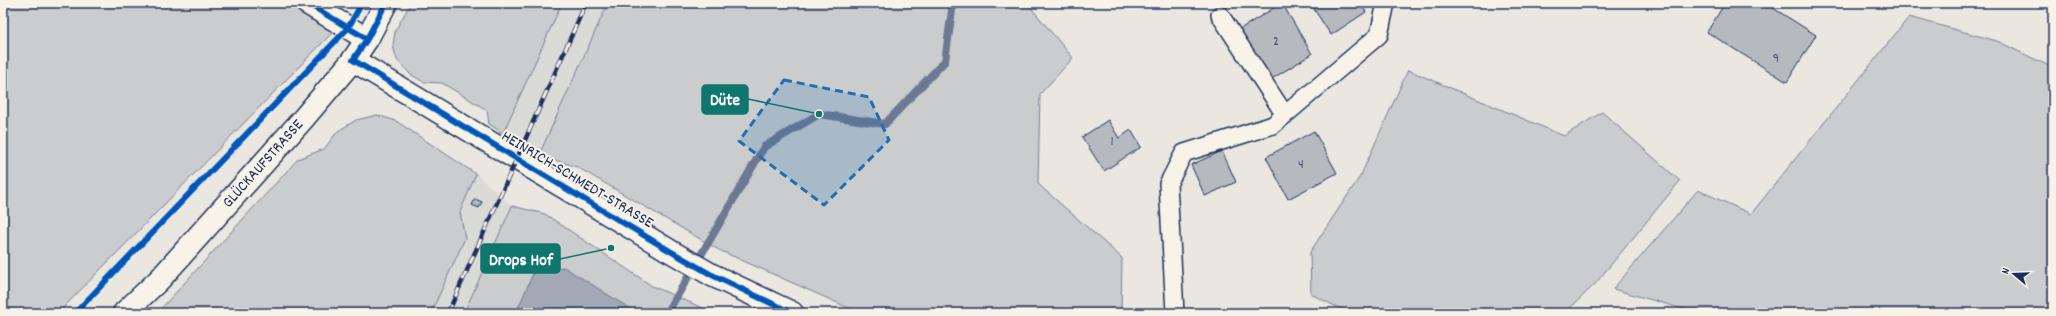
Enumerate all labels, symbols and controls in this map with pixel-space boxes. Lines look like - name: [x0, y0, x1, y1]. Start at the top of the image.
- house number: 2: [1273, 32, 1279, 52]
- house number: 9: [1773, 49, 1779, 69]
- callout: Düte: [702, 85, 748, 114]
- text: Düte: [710, 90, 740, 114]
- street label: GLÜCKAUFSTRASSE: [217, 114, 309, 213]
- street label: HEINRICH-SCHMEDT-STRASSE: [497, 125, 658, 235]
- house number: 1: [1110, 132, 1114, 152]
- house number: 4: [1298, 155, 1304, 175]
- callout: Drops Hof: [481, 244, 560, 273]
- text: Drops Hof: [489, 250, 554, 274]
- north arrow: [1994, 254, 2034, 294]
- text: N: [1998, 266, 2015, 277]

